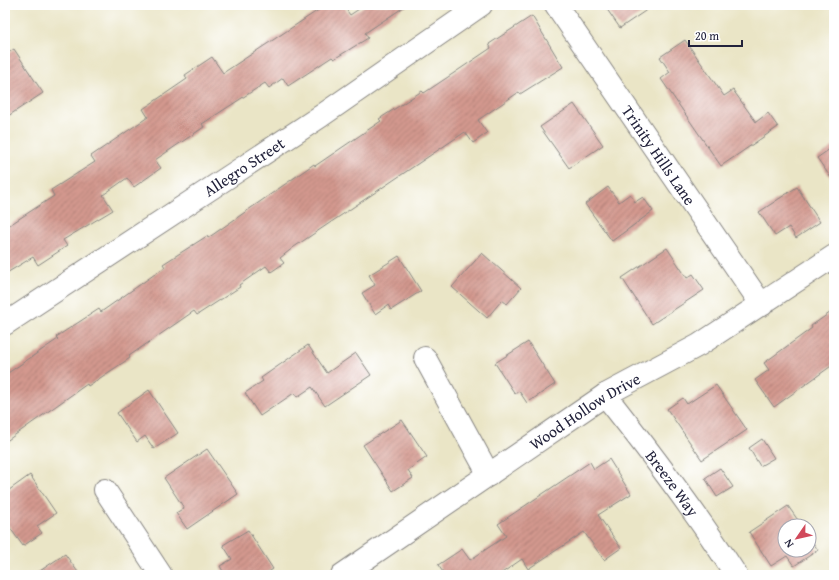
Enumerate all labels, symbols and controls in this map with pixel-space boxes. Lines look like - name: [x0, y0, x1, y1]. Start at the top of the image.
- scale bar: [689, 22, 742, 48]
- text: 20 m: [695, 27, 719, 44]
- street label: Trinity Hills Lane: [616, 100, 702, 210]
- street label: Allegro Street: [199, 131, 290, 202]
- street label: Wood Hollow Drive: [524, 366, 644, 456]
- street label: Breeze Way: [640, 445, 705, 521]
- north arrow: [777, 518, 817, 558]
- text: N: [780, 536, 797, 551]

